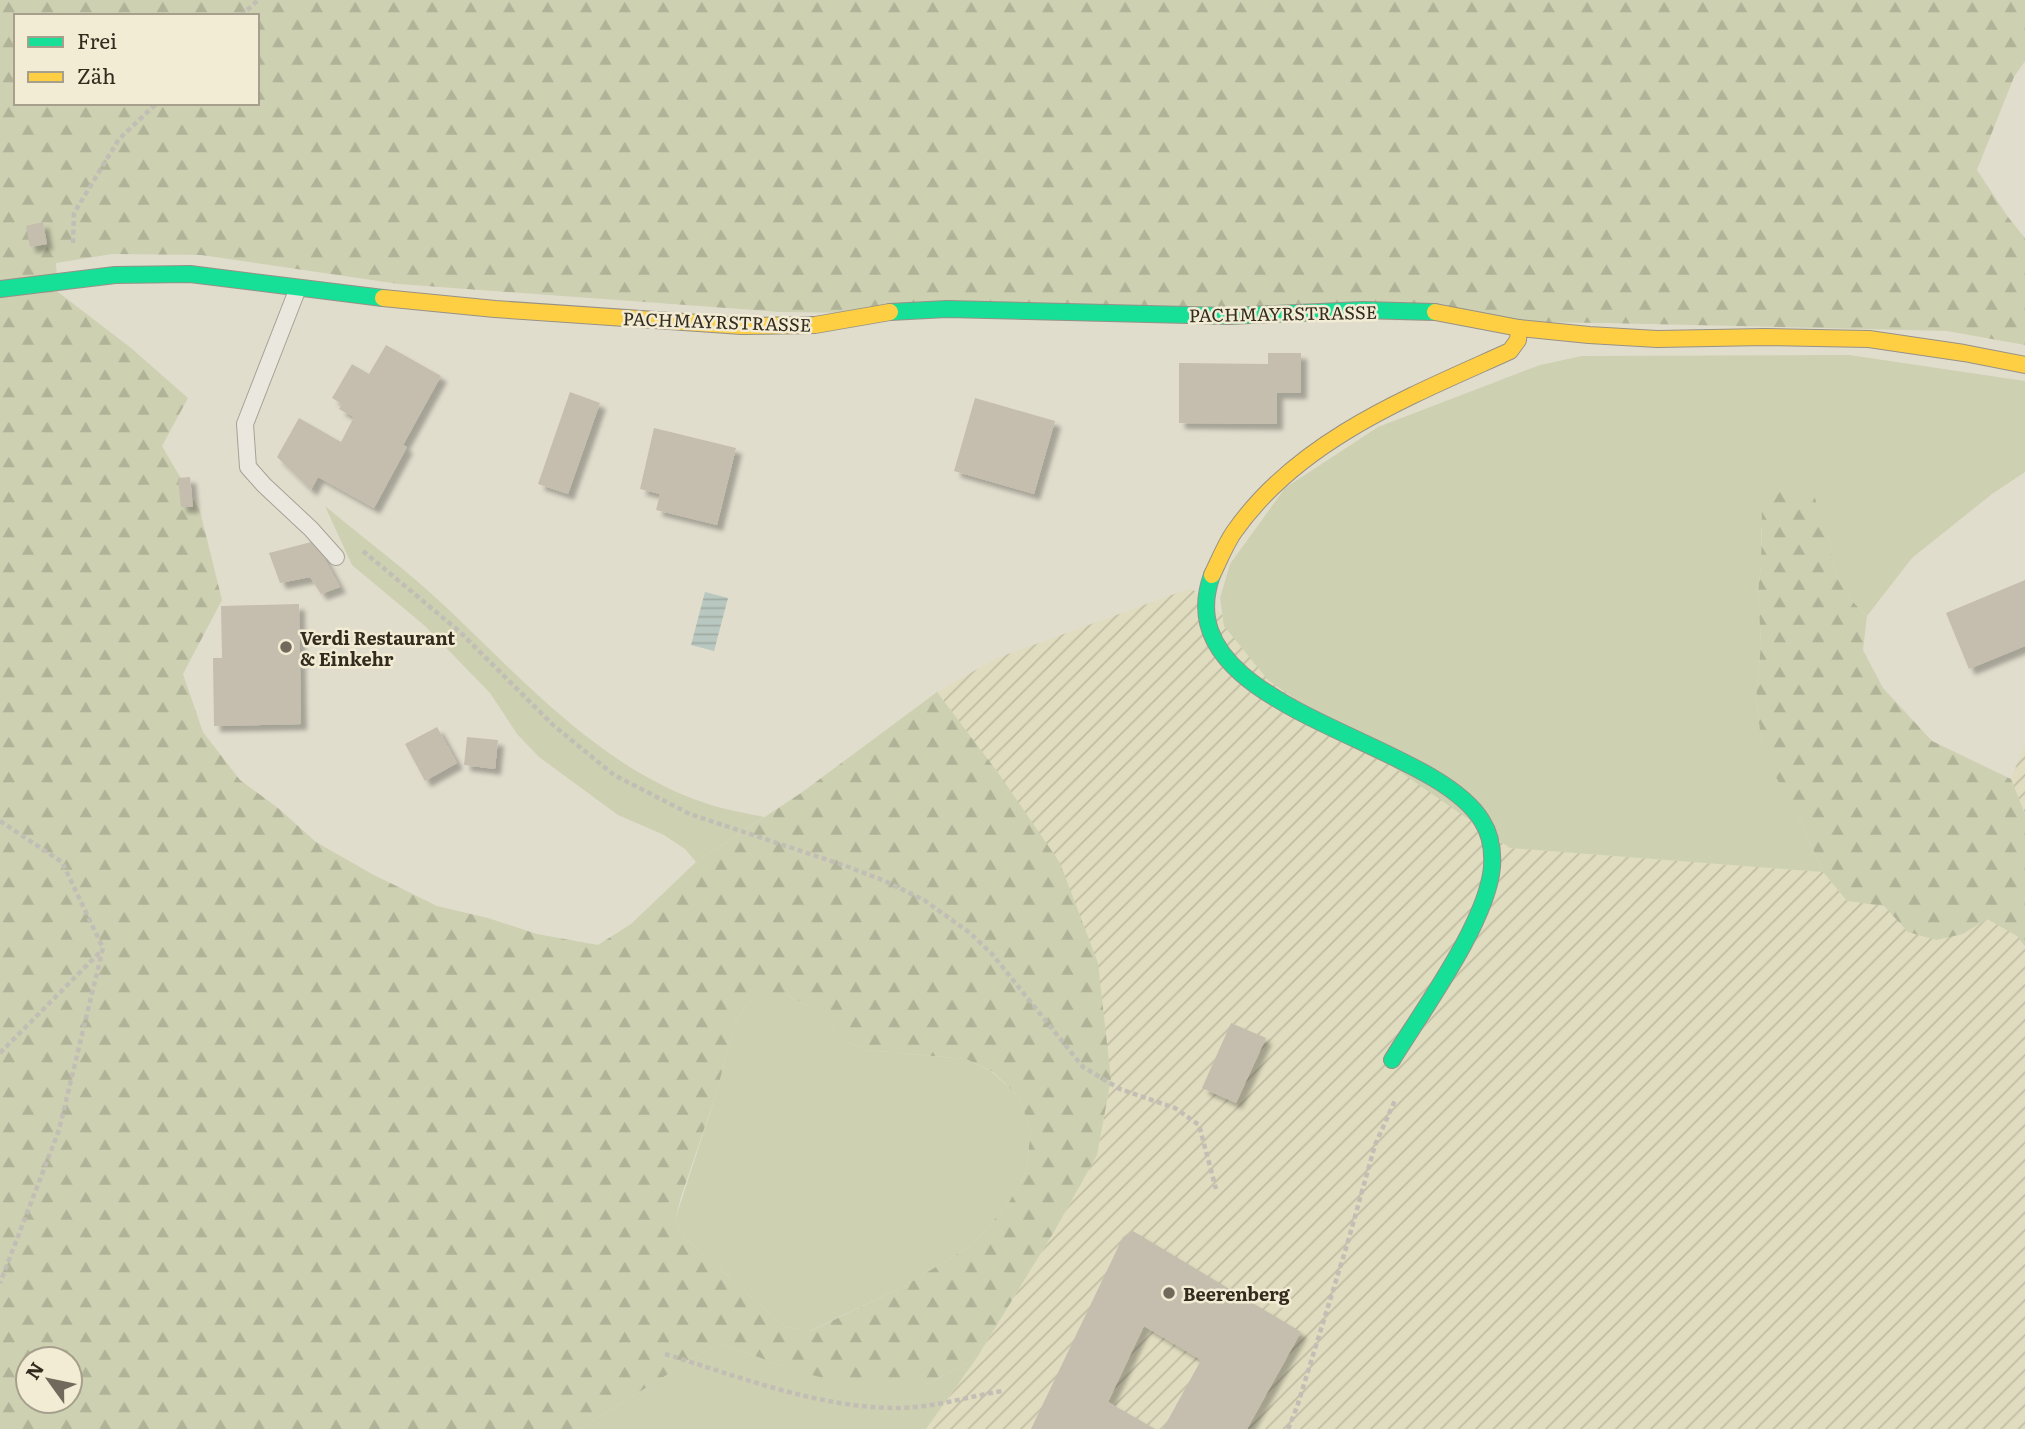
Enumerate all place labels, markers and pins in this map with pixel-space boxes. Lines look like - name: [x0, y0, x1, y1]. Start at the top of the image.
- place label: Verdi Restaurant & Einkehr: [300, 624, 455, 672]
- marker: Verdi Restaurant & Einkehr: [278, 639, 294, 655]
- place label: Beerenberg: [1183, 1280, 1291, 1307]
- marker: Beerenberg: [1161, 1285, 1177, 1301]

